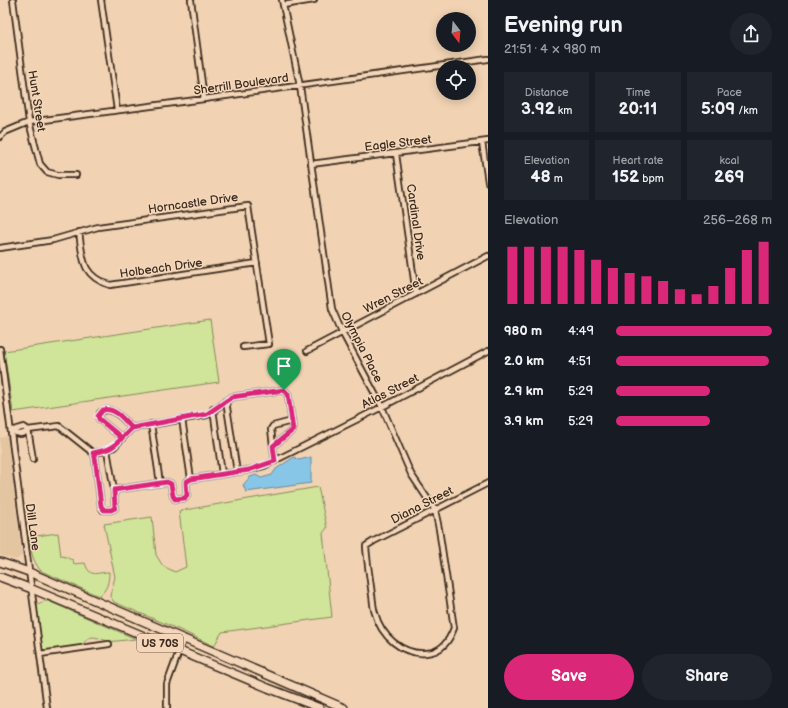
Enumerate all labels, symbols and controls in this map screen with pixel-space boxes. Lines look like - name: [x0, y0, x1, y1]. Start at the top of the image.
- north arrow: [436, 12, 476, 52]
- map controls: [436, 12, 476, 100]
- text: Evening run: [504, 12, 623, 39]
- button: share: [730, 13, 772, 55]
- text: 21:51 · 4 × 980 m: [504, 41, 601, 57]
- button: locate: [436, 60, 476, 100]
- street label: Hunt Street: [24, 69, 49, 133]
- street label: Sherrill Boulevard: [193, 70, 290, 99]
- text: Distance: [525, 86, 569, 99]
- text: Time: [626, 86, 650, 99]
- text: Pace: [717, 86, 742, 99]
- text: 3.92: [521, 99, 555, 119]
- text: 20:11: [619, 99, 657, 119]
- text: 5:09: [701, 99, 735, 119]
- text: km: [555, 104, 572, 117]
- text: /km: [735, 104, 758, 117]
- street label: Eagle Street: [364, 132, 433, 155]
- text: Elevation: [524, 154, 570, 167]
- text: Heart rate: [613, 154, 663, 167]
- text: kcal: [719, 154, 739, 167]
- text: 48: [531, 167, 551, 187]
- text: 152: [612, 167, 639, 187]
- text: 269: [714, 167, 745, 187]
- text: m: [551, 172, 563, 185]
- text: bpm: [639, 172, 664, 185]
- street label: Cardinal Drive: [403, 183, 428, 261]
- street label: Horncastle Drive: [147, 190, 239, 217]
- text: Elevation: [504, 212, 558, 228]
- text: 256–268 m: [703, 212, 772, 228]
- street label: Holbeach Drive: [119, 255, 203, 282]
- street label: Wren Street: [361, 274, 426, 317]
- street label: Olympia Place: [337, 309, 386, 385]
- text: 980 m: [504, 323, 542, 339]
- text: 4:49: [568, 323, 594, 339]
- pin: [267, 349, 301, 390]
- text: 2.0 km: [504, 353, 544, 369]
- text: 4:51: [568, 353, 591, 369]
- icon: arrive: [273, 355, 295, 377]
- street label: Atlas Street: [359, 370, 422, 412]
- text: 2.9 km: [504, 383, 544, 399]
- text: 5:29: [568, 383, 593, 399]
- text: 3.9 km: [504, 413, 543, 429]
- text: 5:29: [568, 413, 593, 429]
- street label: Diana Street: [389, 483, 456, 528]
- street label: Dill Lane: [22, 503, 43, 552]
- road number: US 70S: [137, 634, 183, 652]
- button: Save: [504, 654, 634, 700]
- button: Share: [642, 654, 772, 700]

